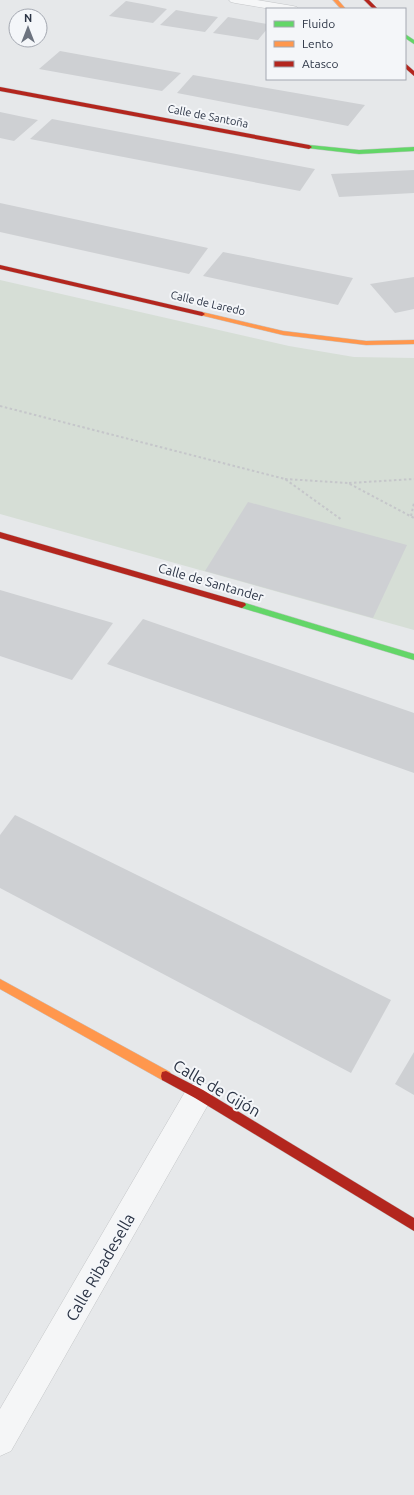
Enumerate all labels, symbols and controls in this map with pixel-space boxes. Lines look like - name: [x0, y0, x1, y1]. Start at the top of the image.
- north arrow: [8, 8, 48, 48]
- legend: [266, 8, 406, 80]
- text: N: [24, 12, 32, 24]
- text: Fluido: [302, 17, 335, 30]
- text: Lento: [302, 37, 333, 50]
- text: Atasco: [302, 57, 338, 70]
- street label: Calle de Santoña: [167, 102, 249, 130]
- street label: Calle de Laredo: [170, 289, 246, 317]
- street label: Calle de Santander: [157, 560, 265, 604]
- street label: Calle de Gijón: [170, 1056, 264, 1120]
- street label: Calle Ribadesella: [62, 1210, 138, 1324]

